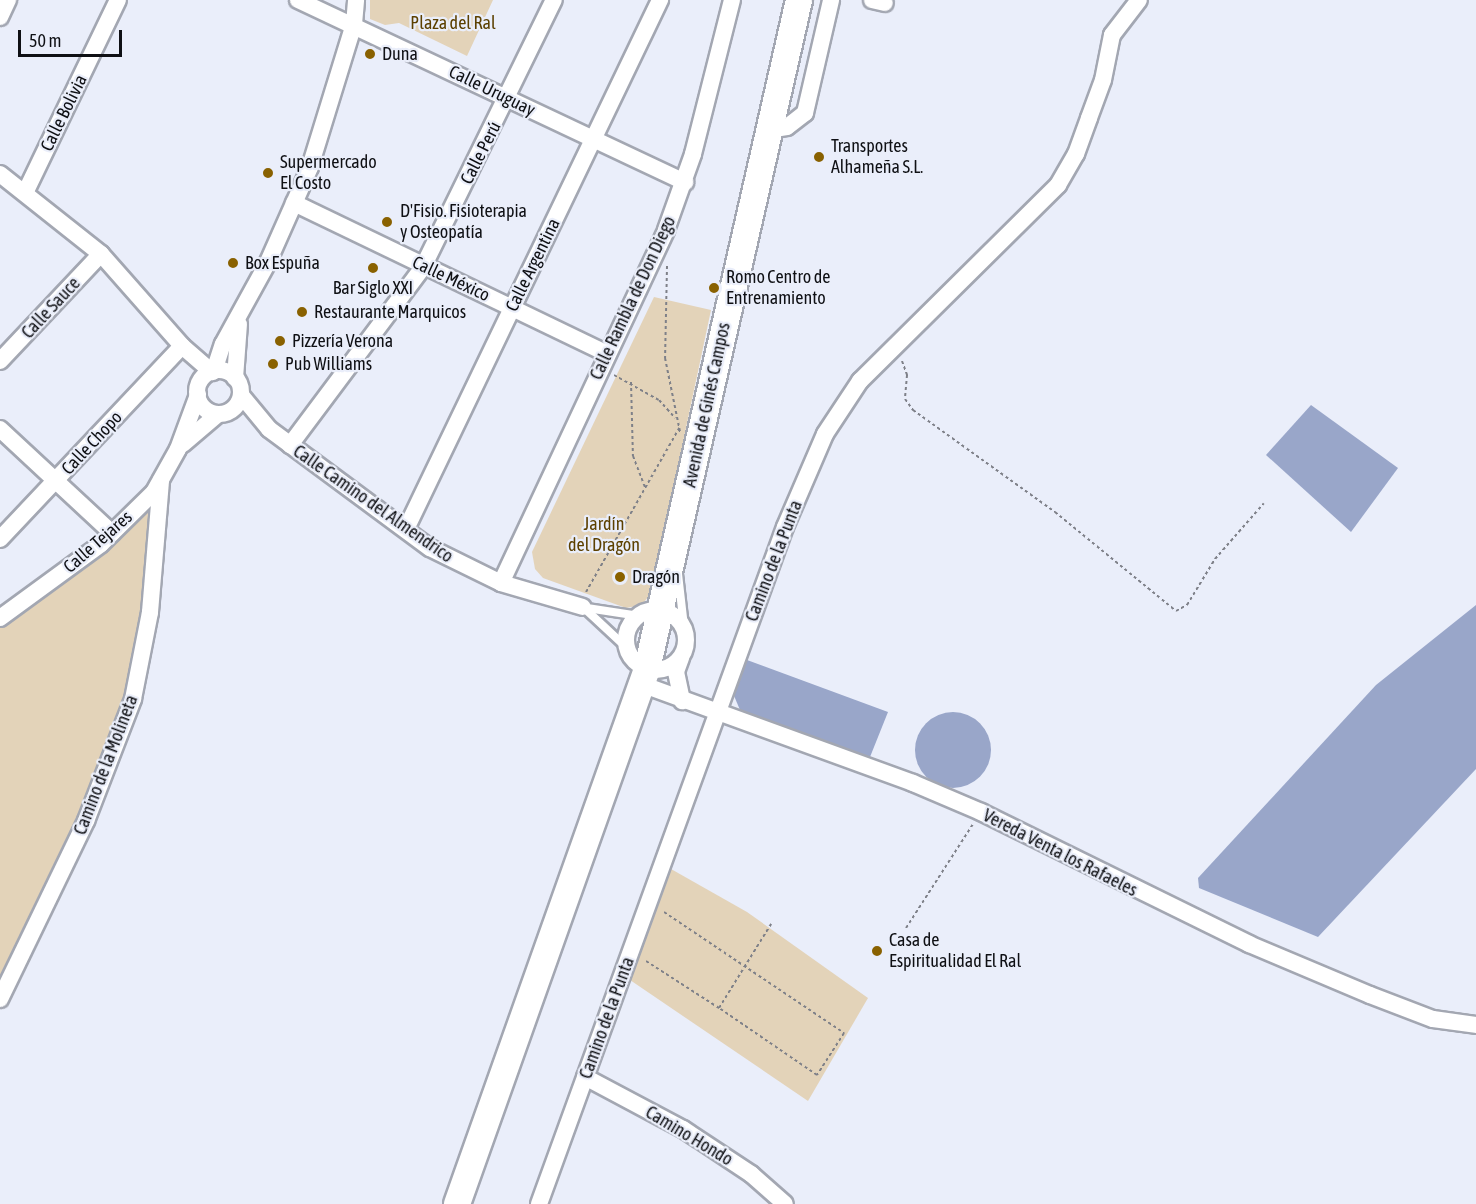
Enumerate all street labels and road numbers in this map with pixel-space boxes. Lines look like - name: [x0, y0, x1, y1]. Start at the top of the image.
- street label: Calle Uruguay: [445, 61, 539, 121]
- street label: Calle Bolivia: [36, 71, 92, 155]
- street label: Calle Perú: [456, 118, 506, 188]
- street label: Calle Rambla de Don Diego: [586, 213, 680, 383]
- street label: Calle Argentina: [501, 215, 565, 315]
- street label: Calle México: [409, 252, 493, 306]
- street label: Calle Sauce: [17, 273, 85, 343]
- street label: Avenida de Ginés Campos: [679, 321, 735, 489]
- street label: Calle Chopo: [57, 407, 127, 479]
- street label: Calle Camino del Almendrico: [289, 441, 457, 567]
- street label: Camino de la Punta: [741, 497, 807, 625]
- street label: Calle Tejares: [59, 506, 137, 578]
- street label: Camino de la Molineta: [69, 692, 143, 838]
- street label: Vereda Venta los Rafaeles: [979, 805, 1141, 901]
- street label: Camino de la Punta: [575, 954, 639, 1082]
- street label: Camino Hondo: [641, 1102, 737, 1170]

